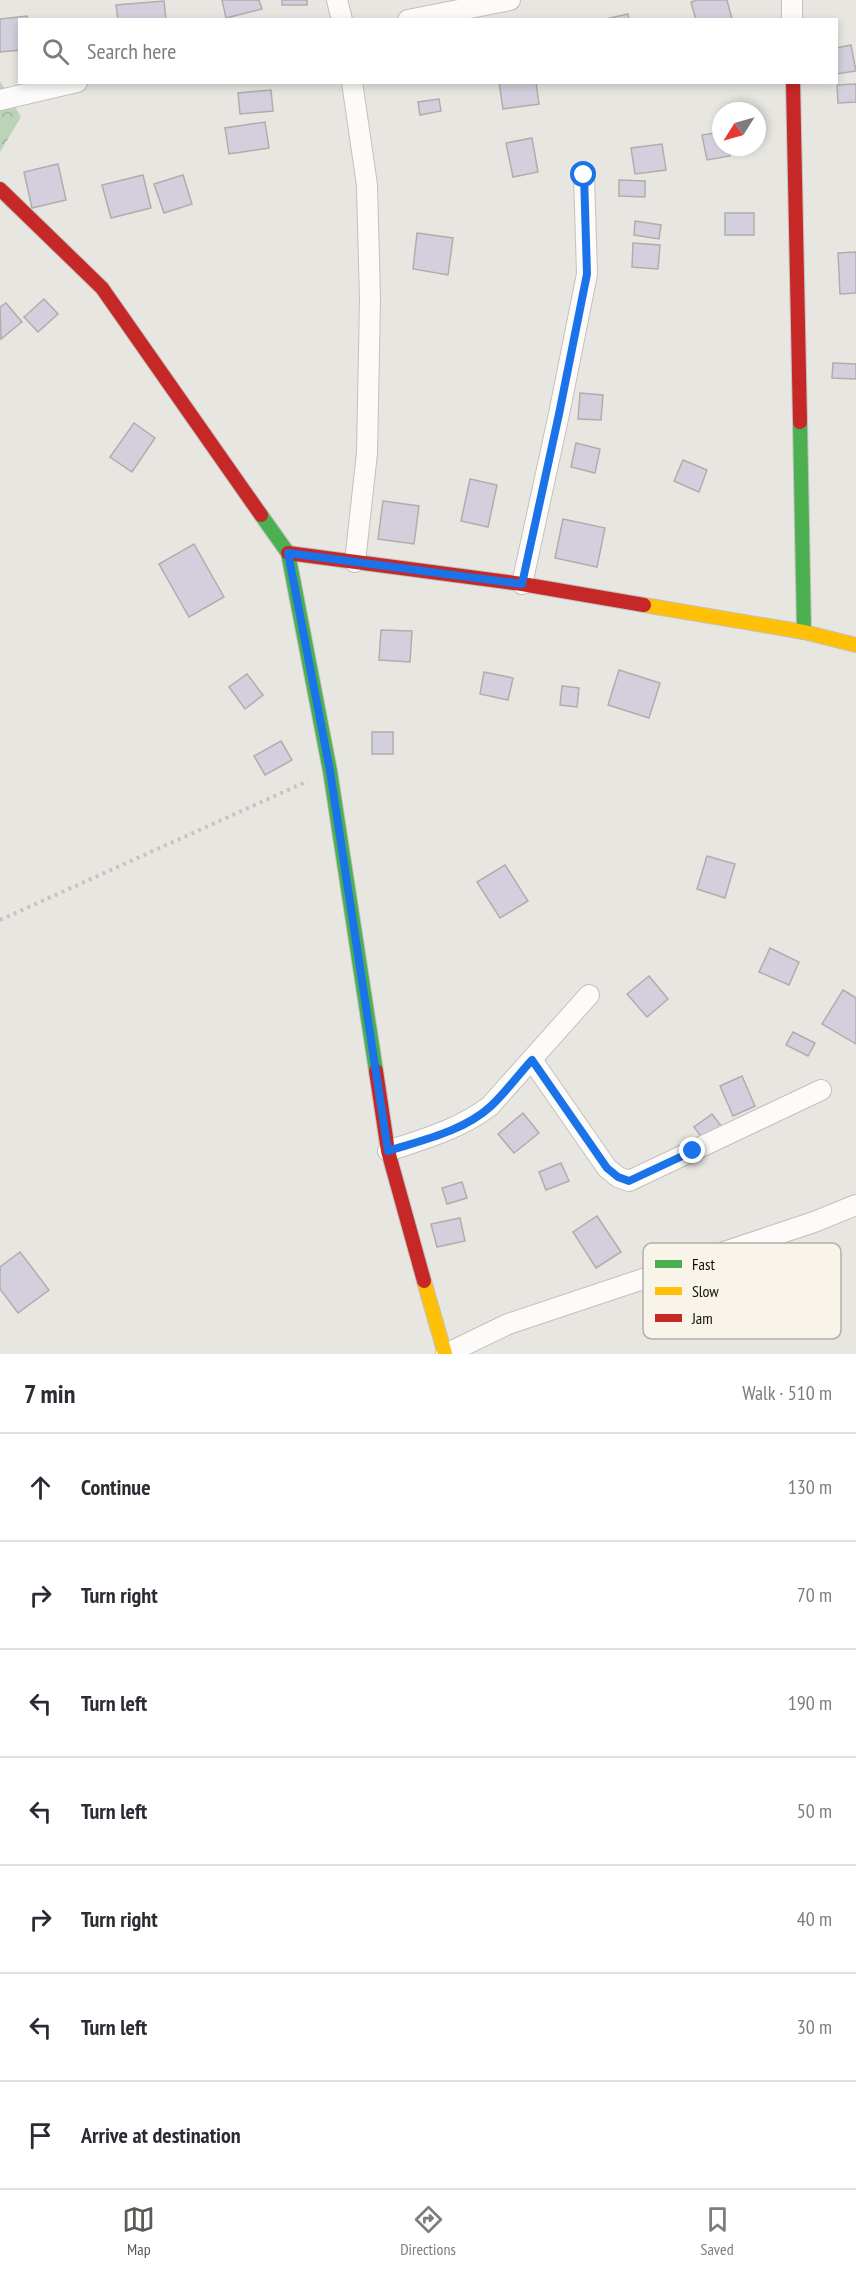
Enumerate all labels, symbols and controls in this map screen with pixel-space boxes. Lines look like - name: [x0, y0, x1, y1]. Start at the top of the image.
- search box: [18, 18, 838, 84]
- icon: search: [39, 35, 72, 68]
- text: Search here: [87, 37, 176, 65]
- north arrow: [712, 102, 766, 156]
- route start: [570, 161, 596, 187]
- route end: [679, 1137, 705, 1163]
- legend: [643, 1243, 841, 1339]
- text: Fast: [692, 1254, 715, 1274]
- text: Slow: [692, 1281, 719, 1301]
- text: Jam: [691, 1308, 713, 1328]
- text: 7 min: [24, 1377, 75, 1410]
- text: Walk · 510 m: [742, 1380, 832, 1406]
- icon: ahead: [24, 1471, 57, 1504]
- text: Continue: [81, 1473, 151, 1501]
- text: 130 m: [788, 1474, 832, 1500]
- icon: right: [24, 1579, 57, 1612]
- text: Turn right: [81, 1581, 158, 1609]
- text: 70 m: [797, 1582, 832, 1608]
- icon: left: [24, 1687, 57, 1720]
- text: Turn left: [81, 1689, 147, 1717]
- text: 190 m: [788, 1690, 832, 1716]
- icon: left: [24, 1795, 57, 1828]
- text: Turn left: [81, 1797, 147, 1825]
- text: 50 m: [797, 1798, 832, 1824]
- icon: right: [24, 1903, 57, 1936]
- text: Turn right: [81, 1905, 158, 1933]
- text: 40 m: [797, 1906, 832, 1932]
- icon: left: [24, 2011, 57, 2044]
- text: Turn left: [81, 2013, 147, 2041]
- text: 30 m: [797, 2014, 832, 2040]
- icon: arrive: [24, 2119, 57, 2152]
- text: Arrive at destination: [81, 2121, 241, 2149]
- tab: Map: [122, 2203, 155, 2259]
- tab: Directions: [400, 2203, 456, 2259]
- tab: Saved: [701, 2203, 734, 2259]

